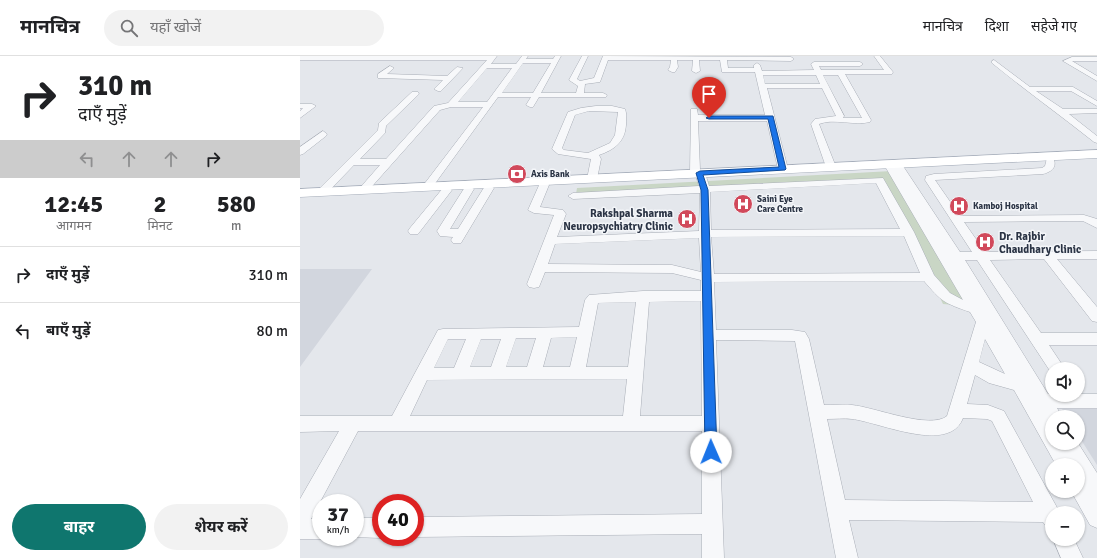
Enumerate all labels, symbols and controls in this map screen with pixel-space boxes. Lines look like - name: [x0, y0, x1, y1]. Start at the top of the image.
- search box: [104, 10, 384, 46]
- text: मानचित्र: [20, 15, 80, 39]
- icon: search: [118, 17, 140, 39]
- text: यहाँ खोजें: [150, 18, 201, 36]
- text: मानचित्र: [923, 18, 963, 35]
- text: दिशा: [985, 18, 1009, 35]
- text: सहेजे गए: [1031, 18, 1077, 35]
- text: 310 m: [78, 69, 152, 103]
- icon: right: [12, 72, 64, 124]
- pin: [692, 77, 726, 118]
- icon: arrive: [698, 83, 720, 105]
- text: दाएँ मुड़ें: [78, 103, 127, 125]
- icon: left: [76, 148, 98, 170]
- icon: ahead: [118, 148, 140, 170]
- icon: ahead: [160, 148, 182, 170]
- icon: right: [202, 148, 224, 170]
- bank icon: Axis Bank: [506, 163, 528, 185]
- place label: Axis Bank: [531, 169, 570, 180]
- text: 12:45: [44, 189, 103, 219]
- text: 2: [154, 189, 166, 219]
- text: 580: [217, 189, 256, 219]
- hospital icon: Saini Eye Care Centre: [732, 193, 754, 215]
- place label: Saini Eye Care Centre: [757, 194, 804, 215]
- hospital icon: Kamboj Hospital: [948, 195, 970, 217]
- place label: Kamboj Hospital: [973, 201, 1038, 212]
- place label: Rakshpal Sharma Neuropsychiatry Clinic: [563, 207, 673, 233]
- hospital icon: Rakshpal Sharma Neuropsychiatry Clinic: [676, 208, 698, 230]
- text: आगमन: [56, 218, 92, 234]
- text: मिनट: [148, 218, 172, 234]
- text: m: [231, 218, 241, 234]
- place label: Dr. Rajbir Chaudhary Clinic: [999, 230, 1081, 256]
- hospital icon: Dr. Rajbir Chaudhary Clinic: [974, 231, 996, 253]
- icon: right: [12, 264, 34, 286]
- text: दाएँ मुड़ें: [46, 265, 90, 283]
- text: 310 m: [248, 266, 288, 284]
- icon: left: [12, 320, 34, 342]
- text: बाएँ मुड़ें: [46, 321, 90, 339]
- text: 80 m: [257, 322, 288, 340]
- map controls: [1045, 362, 1085, 546]
- button: sound: [1045, 362, 1085, 402]
- button: search: [1045, 410, 1085, 450]
- position arrow: [690, 431, 732, 473]
- button: +: [1045, 458, 1085, 498]
- speed limit sign: 40: [372, 494, 424, 546]
- text: 37: [327, 502, 349, 527]
- button: बाहर: [12, 504, 146, 550]
- button: शेयर करें: [154, 504, 288, 550]
- button: −: [1045, 506, 1085, 546]
- text: km/h: [327, 524, 349, 536]

